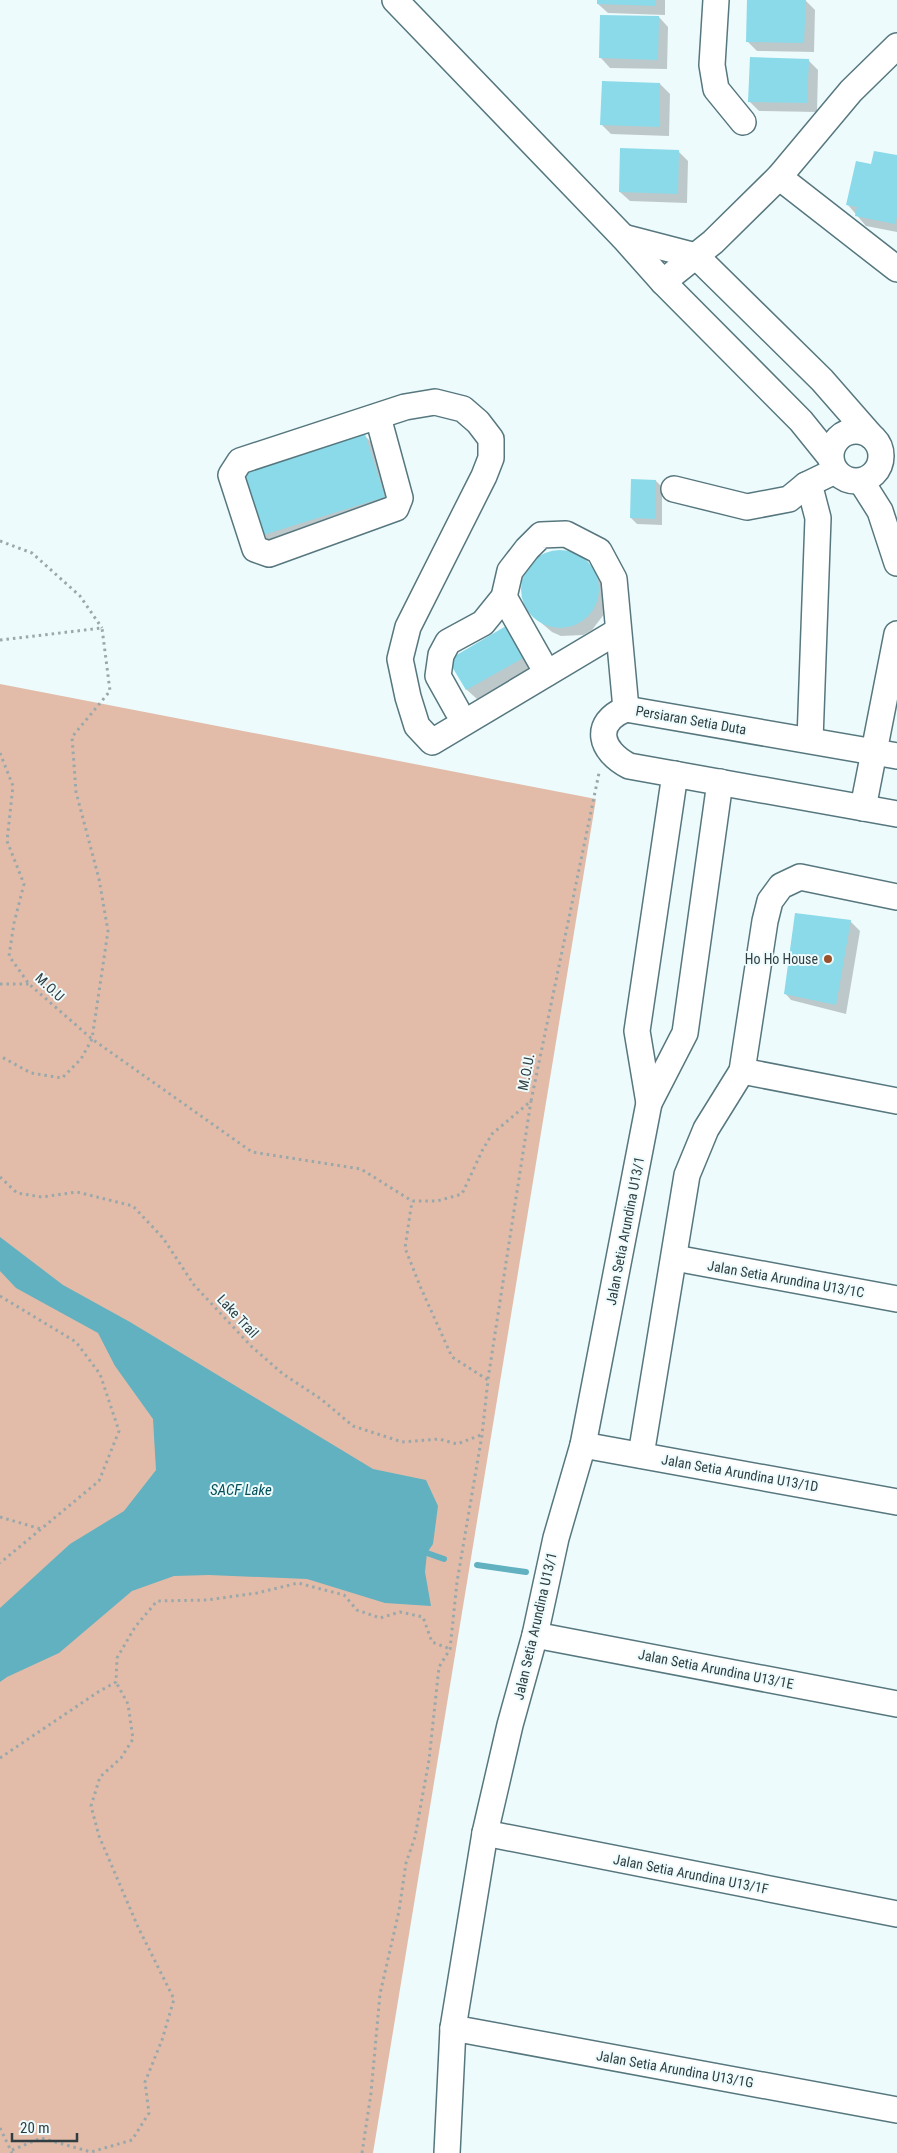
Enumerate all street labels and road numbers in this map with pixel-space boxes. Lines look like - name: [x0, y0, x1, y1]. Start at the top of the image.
- street label: Persiaran Setia Duta: [634, 702, 748, 738]
- street label: M.O.U: [32, 970, 68, 1004]
- street label: M.O.U.: [515, 1052, 537, 1092]
- street label: Jalan Setia Arundina U13/1: [603, 1155, 647, 1307]
- street label: Jalan Setia Arundina U13/1C: [706, 1257, 866, 1301]
- street label: Lake Trail: [214, 1291, 262, 1341]
- street label: Jalan Setia Arundina U13/1D: [660, 1451, 820, 1495]
- street label: Jalan Setia Arundina U13/1: [510, 1551, 560, 1701]
- street label: Jalan Setia Arundina U13/1E: [637, 1646, 795, 1692]
- street label: Jalan Setia Arundina U13/1F: [612, 1851, 770, 1897]
- street label: Jalan Setia Arundina U13/1G: [595, 2047, 755, 2091]

